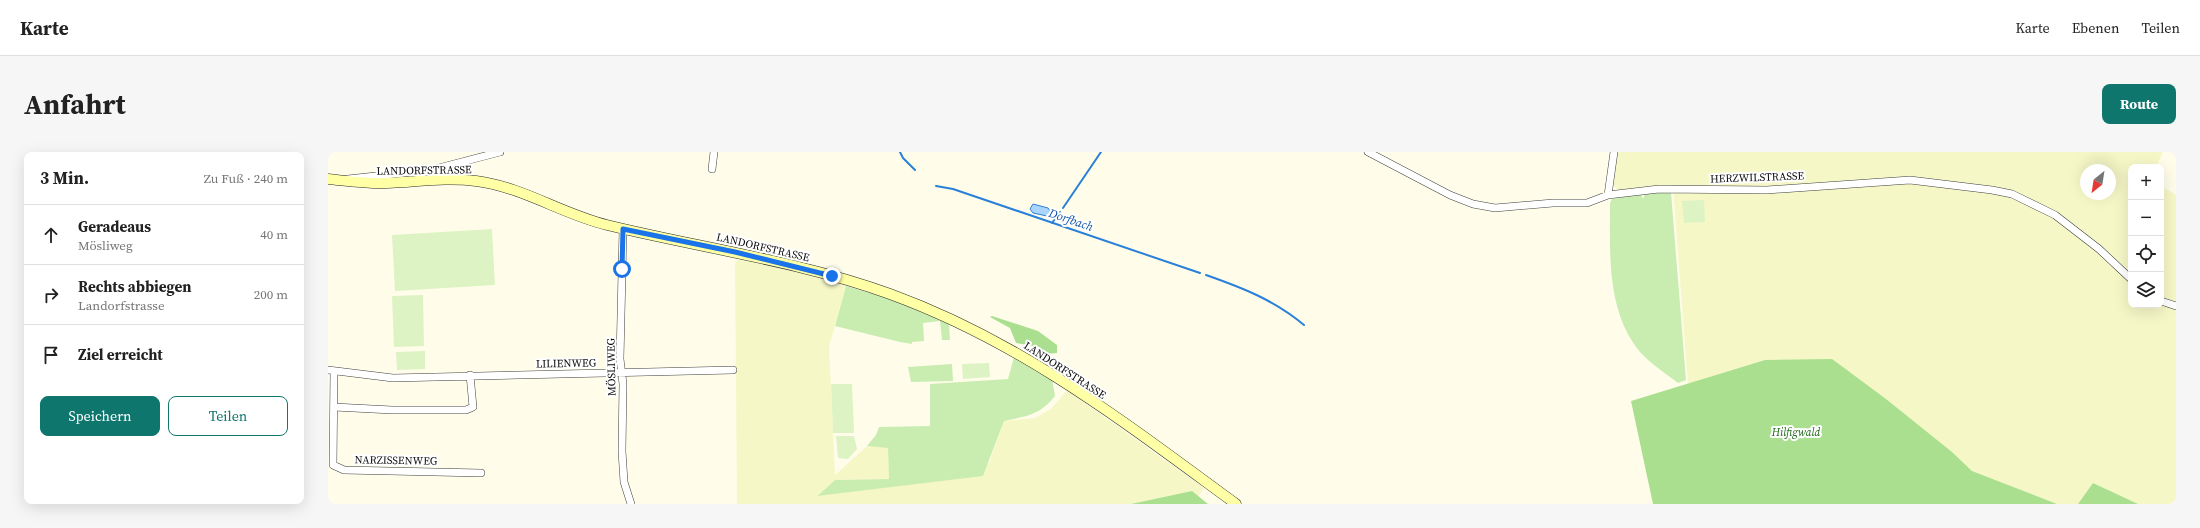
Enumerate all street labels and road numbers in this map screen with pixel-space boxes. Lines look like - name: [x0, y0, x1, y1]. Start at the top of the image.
- street label: LANDORFSTRASSE: [376, 162, 472, 179]
- street label: HERZWILSTRASSE: [1710, 168, 1805, 187]
- street label: LANDORFSTRASSE: [715, 229, 811, 266]
- street label: MÖSLIWEG: [602, 337, 620, 396]
- street label: LANDORFSTRASSE: [1021, 338, 1109, 403]
- street label: LILIENWEG: [536, 355, 597, 372]
- street label: NARZISSENWEG: [354, 452, 438, 469]

